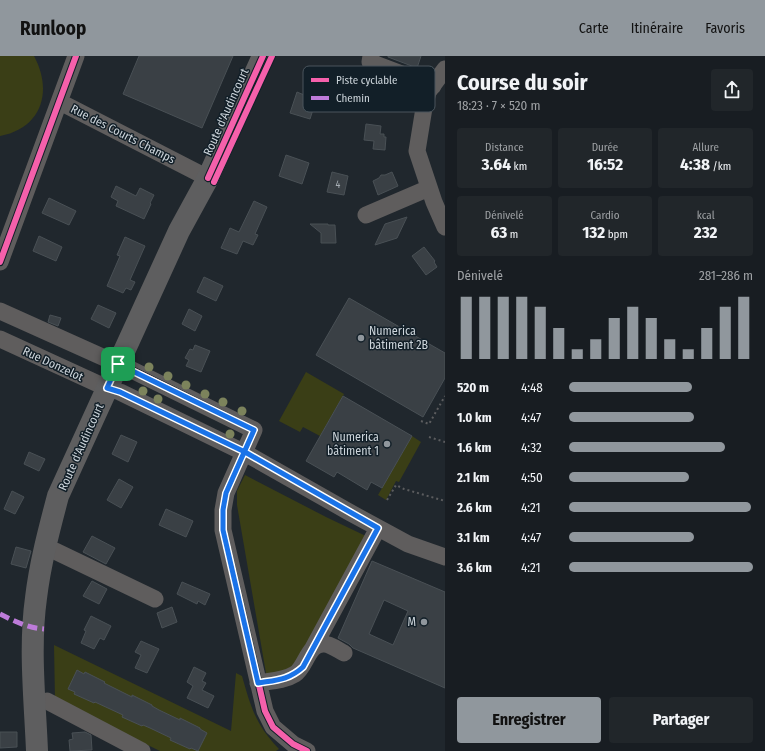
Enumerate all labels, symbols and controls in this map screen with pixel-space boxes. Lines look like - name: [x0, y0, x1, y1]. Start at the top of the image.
- text: Runloop: [20, 17, 86, 40]
- text: Carte: [579, 20, 609, 37]
- text: Itinéraire: [631, 20, 683, 37]
- text: Favoris: [705, 20, 745, 37]
- street label: Route d'Audincourt: [201, 66, 252, 158]
- legend: [303, 66, 435, 112]
- text: Course du soir: [457, 69, 588, 96]
- button: share: [711, 69, 753, 111]
- text: Piste cyclable: [336, 74, 397, 87]
- text: Chemin: [336, 92, 370, 105]
- text: 18:23 · 7 × 520 m: [457, 98, 540, 113]
- street label: Rue des Courts Champs: [68, 102, 178, 166]
- text: Distance: [485, 141, 524, 154]
- text: Durée: [592, 141, 618, 154]
- text: Allure: [693, 141, 719, 154]
- text: 3.64: [482, 154, 511, 175]
- text: 16:52: [587, 154, 623, 175]
- text: 4:38: [680, 154, 710, 175]
- text: km: [511, 160, 527, 173]
- text: /km: [710, 160, 731, 173]
- house number: 4: [336, 179, 341, 191]
- text: Dénivelé: [485, 209, 524, 222]
- text: Cardio: [591, 209, 619, 222]
- text: kcal: [697, 209, 715, 222]
- text: 63: [490, 222, 507, 243]
- text: 132: [582, 222, 605, 243]
- text: 232: [694, 222, 717, 243]
- text: m: [507, 228, 518, 241]
- text: bpm: [605, 228, 628, 241]
- text: Dénivelé: [457, 268, 503, 283]
- text: 281–286 m: [699, 268, 753, 283]
- place label: Numerica bâtiment 2B: [369, 324, 429, 352]
- marker: Numerica bâtiment 2B: [356, 333, 366, 343]
- street label: Rue Donzelot: [21, 344, 86, 384]
- pin: [101, 347, 135, 381]
- icon: arrive: [107, 353, 129, 375]
- text: 520 m: [457, 380, 489, 395]
- text: 4:48: [521, 380, 543, 395]
- street label: Route d'Audincourt: [56, 401, 107, 493]
- text: 1.0 km: [457, 410, 492, 425]
- text: 4:47: [521, 410, 541, 425]
- place label: Numerica bâtiment 1: [327, 430, 379, 458]
- marker: Numerica bâtiment 1: [382, 439, 392, 449]
- text: 1.6 km: [457, 440, 491, 455]
- text: 4:32: [521, 440, 542, 455]
- text: 2.1 km: [457, 470, 489, 485]
- text: 4:50: [521, 470, 543, 485]
- text: 2.6 km: [457, 500, 492, 515]
- text: 4:21: [521, 500, 541, 515]
- text: 3.1 km: [457, 530, 490, 545]
- text: 4:47: [521, 530, 541, 545]
- text: 3.6 km: [457, 560, 492, 575]
- text: 4:21: [521, 560, 541, 575]
- place label: M: [407, 615, 416, 629]
- marker: M: [419, 617, 429, 627]
- button: Enregistrer: [457, 697, 601, 743]
- button: Partager: [609, 697, 753, 743]

